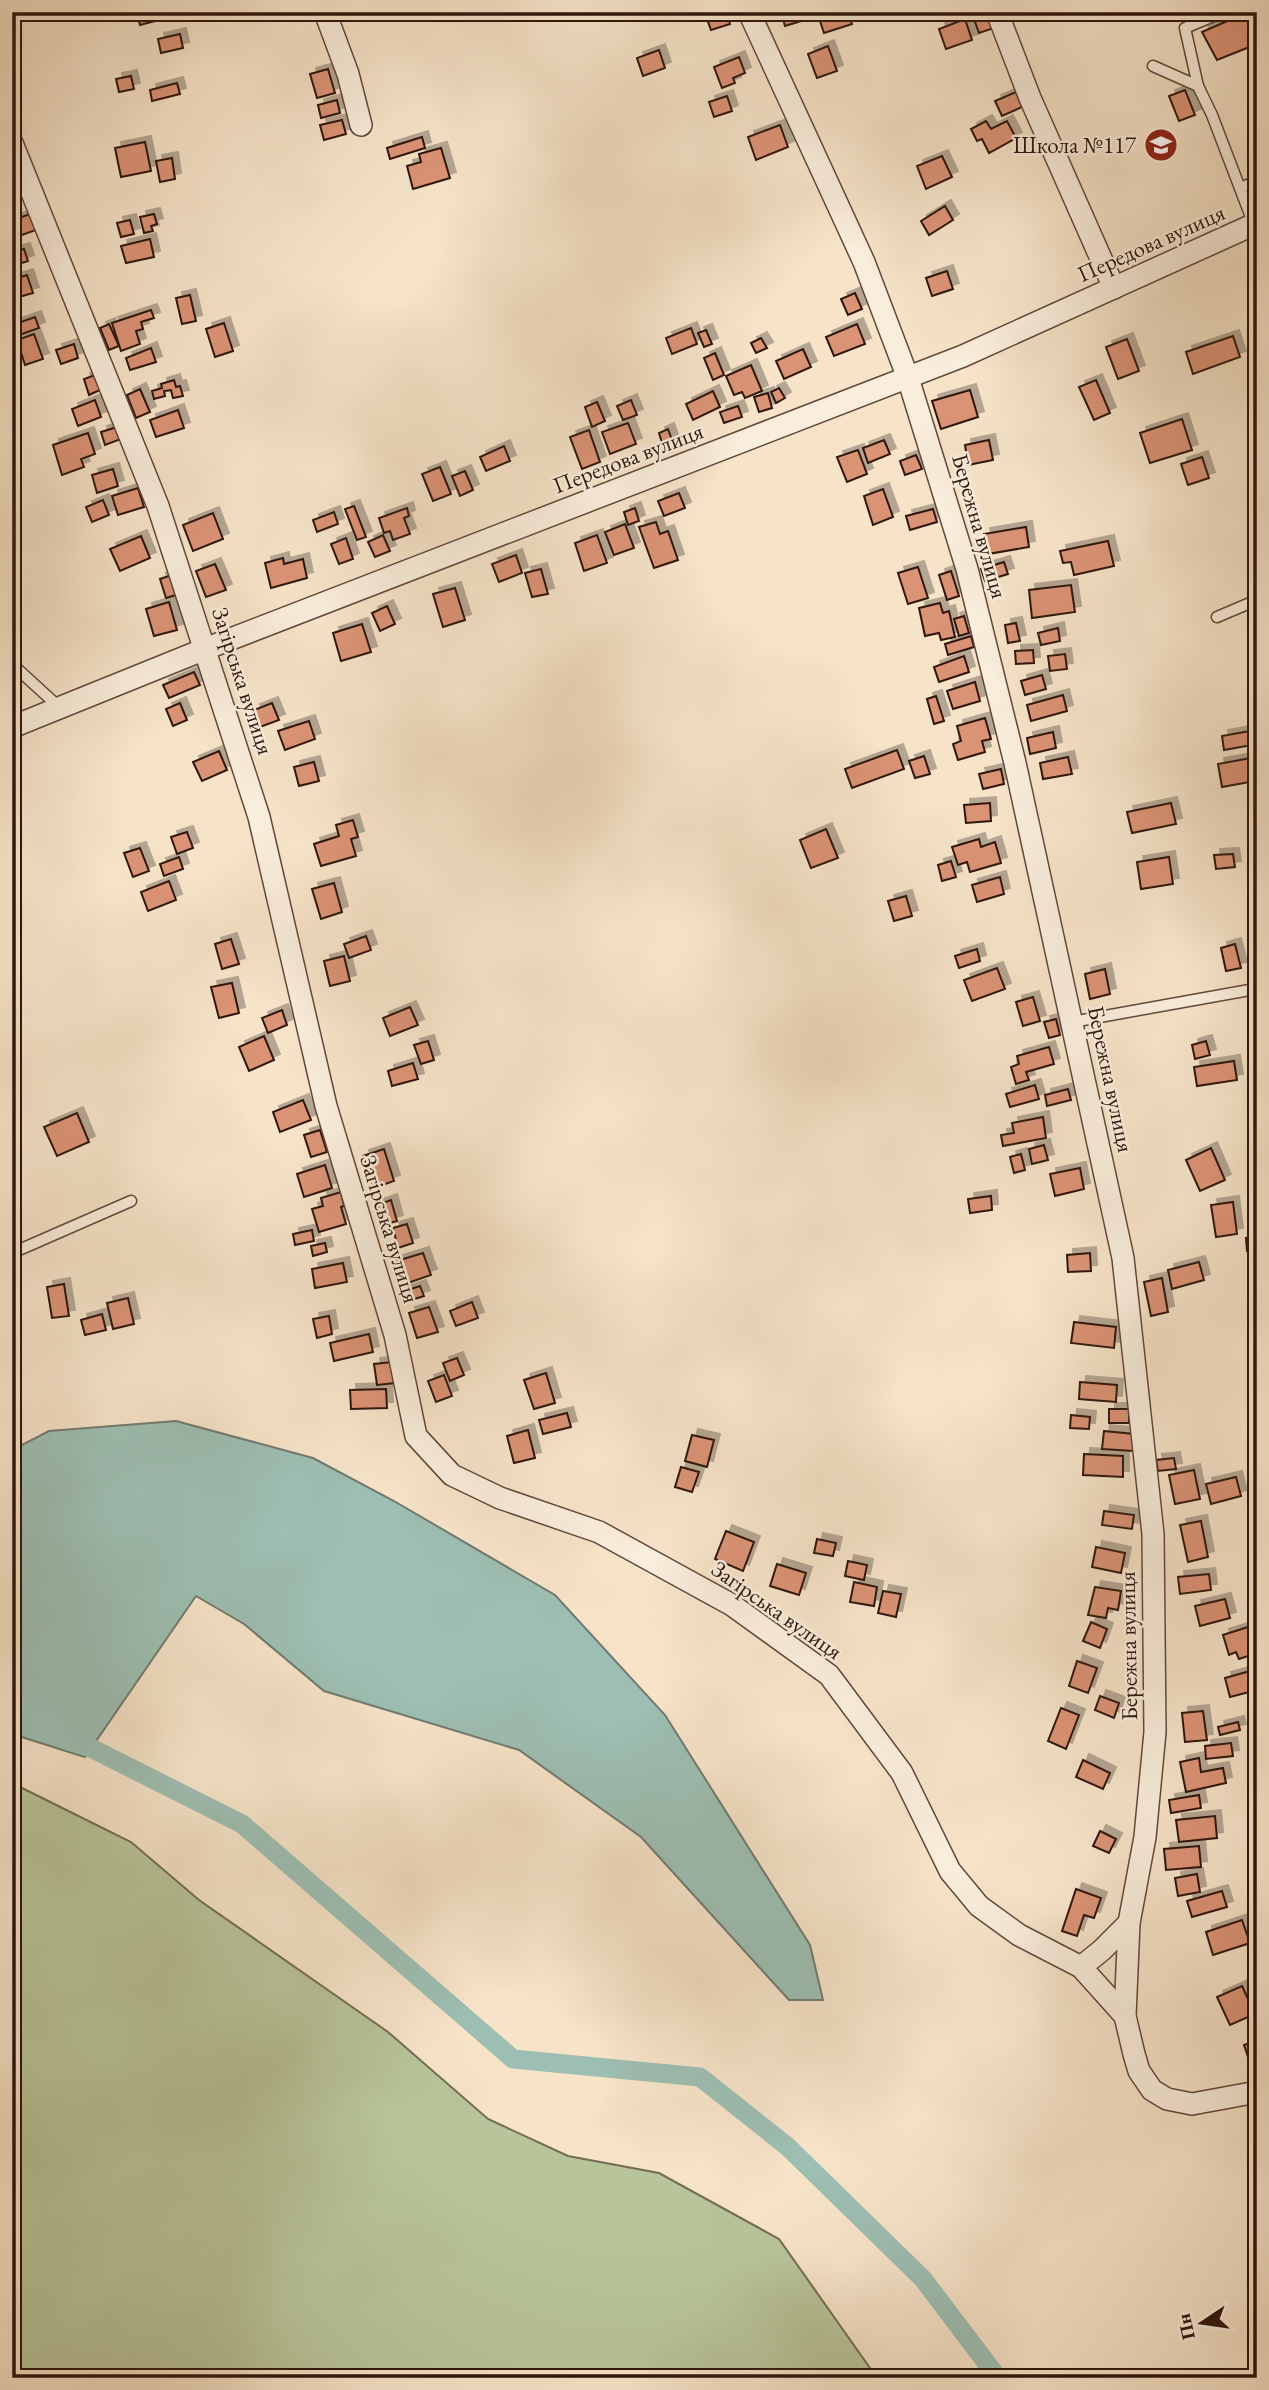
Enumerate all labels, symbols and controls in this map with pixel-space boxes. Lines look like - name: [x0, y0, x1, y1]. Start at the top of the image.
- school or university icon: Школа №117: [1142, 126, 1180, 164]
- place label: Школа №117: [1013, 130, 1137, 160]
- street label: Передова вулиця: [1072, 197, 1230, 289]
- street label: Передова вулиця: [549, 416, 707, 500]
- street label: Бережна вулиця: [945, 450, 1015, 602]
- street label: Загірська вулиця: [205, 603, 281, 759]
- street label: Бережна вулиця: [1081, 1003, 1141, 1155]
- street label: Загірська вулиця: [353, 1151, 427, 1307]
- street label: Загірська вулиця: [706, 1554, 848, 1666]
- street label: Бережна вулиця: [1112, 1571, 1144, 1721]
- north arrow: [1168, 2288, 1238, 2358]
- text: Пн: [1171, 2311, 1201, 2342]

